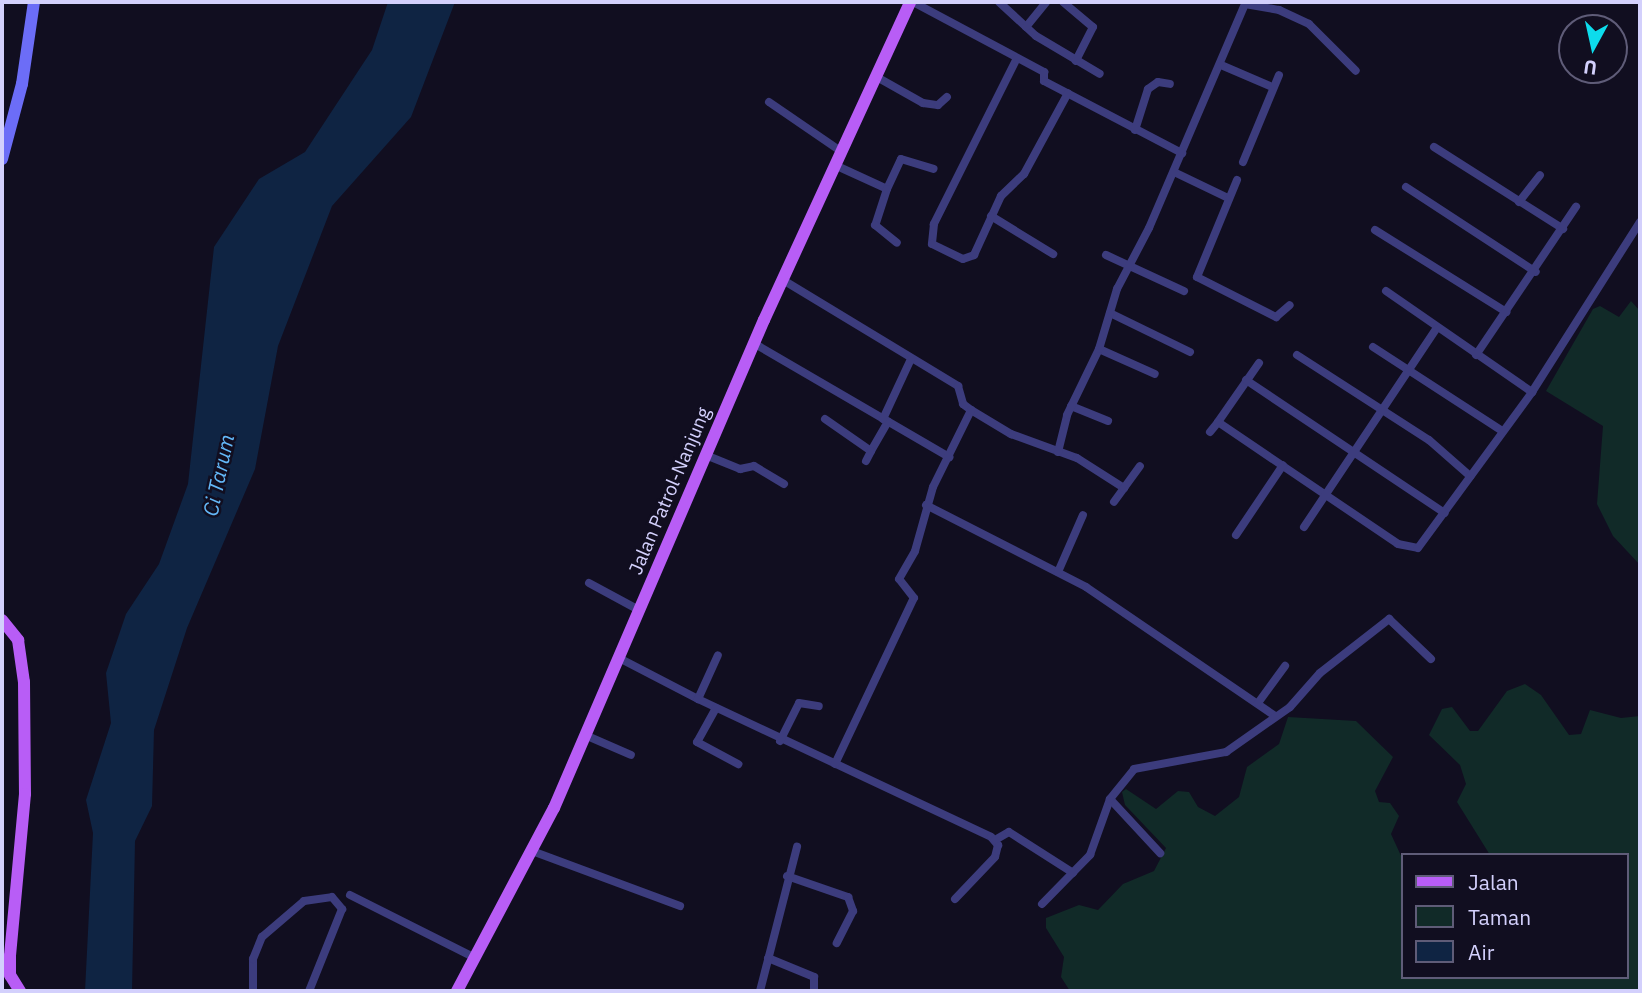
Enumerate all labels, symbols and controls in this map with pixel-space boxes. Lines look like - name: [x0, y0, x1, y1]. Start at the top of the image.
- north arrow: [1558, 14, 1628, 84]
- text: U: [1582, 55, 1599, 81]
- street label: Jalan Patrol-Nanjung: [624, 404, 716, 578]
- water label: Ci Tarum: [197, 432, 239, 518]
- legend: [1400, 853, 1628, 979]
- text: Jalan: [1468, 868, 1519, 896]
- text: Taman: [1468, 903, 1531, 931]
- text: Air: [1468, 938, 1494, 966]

